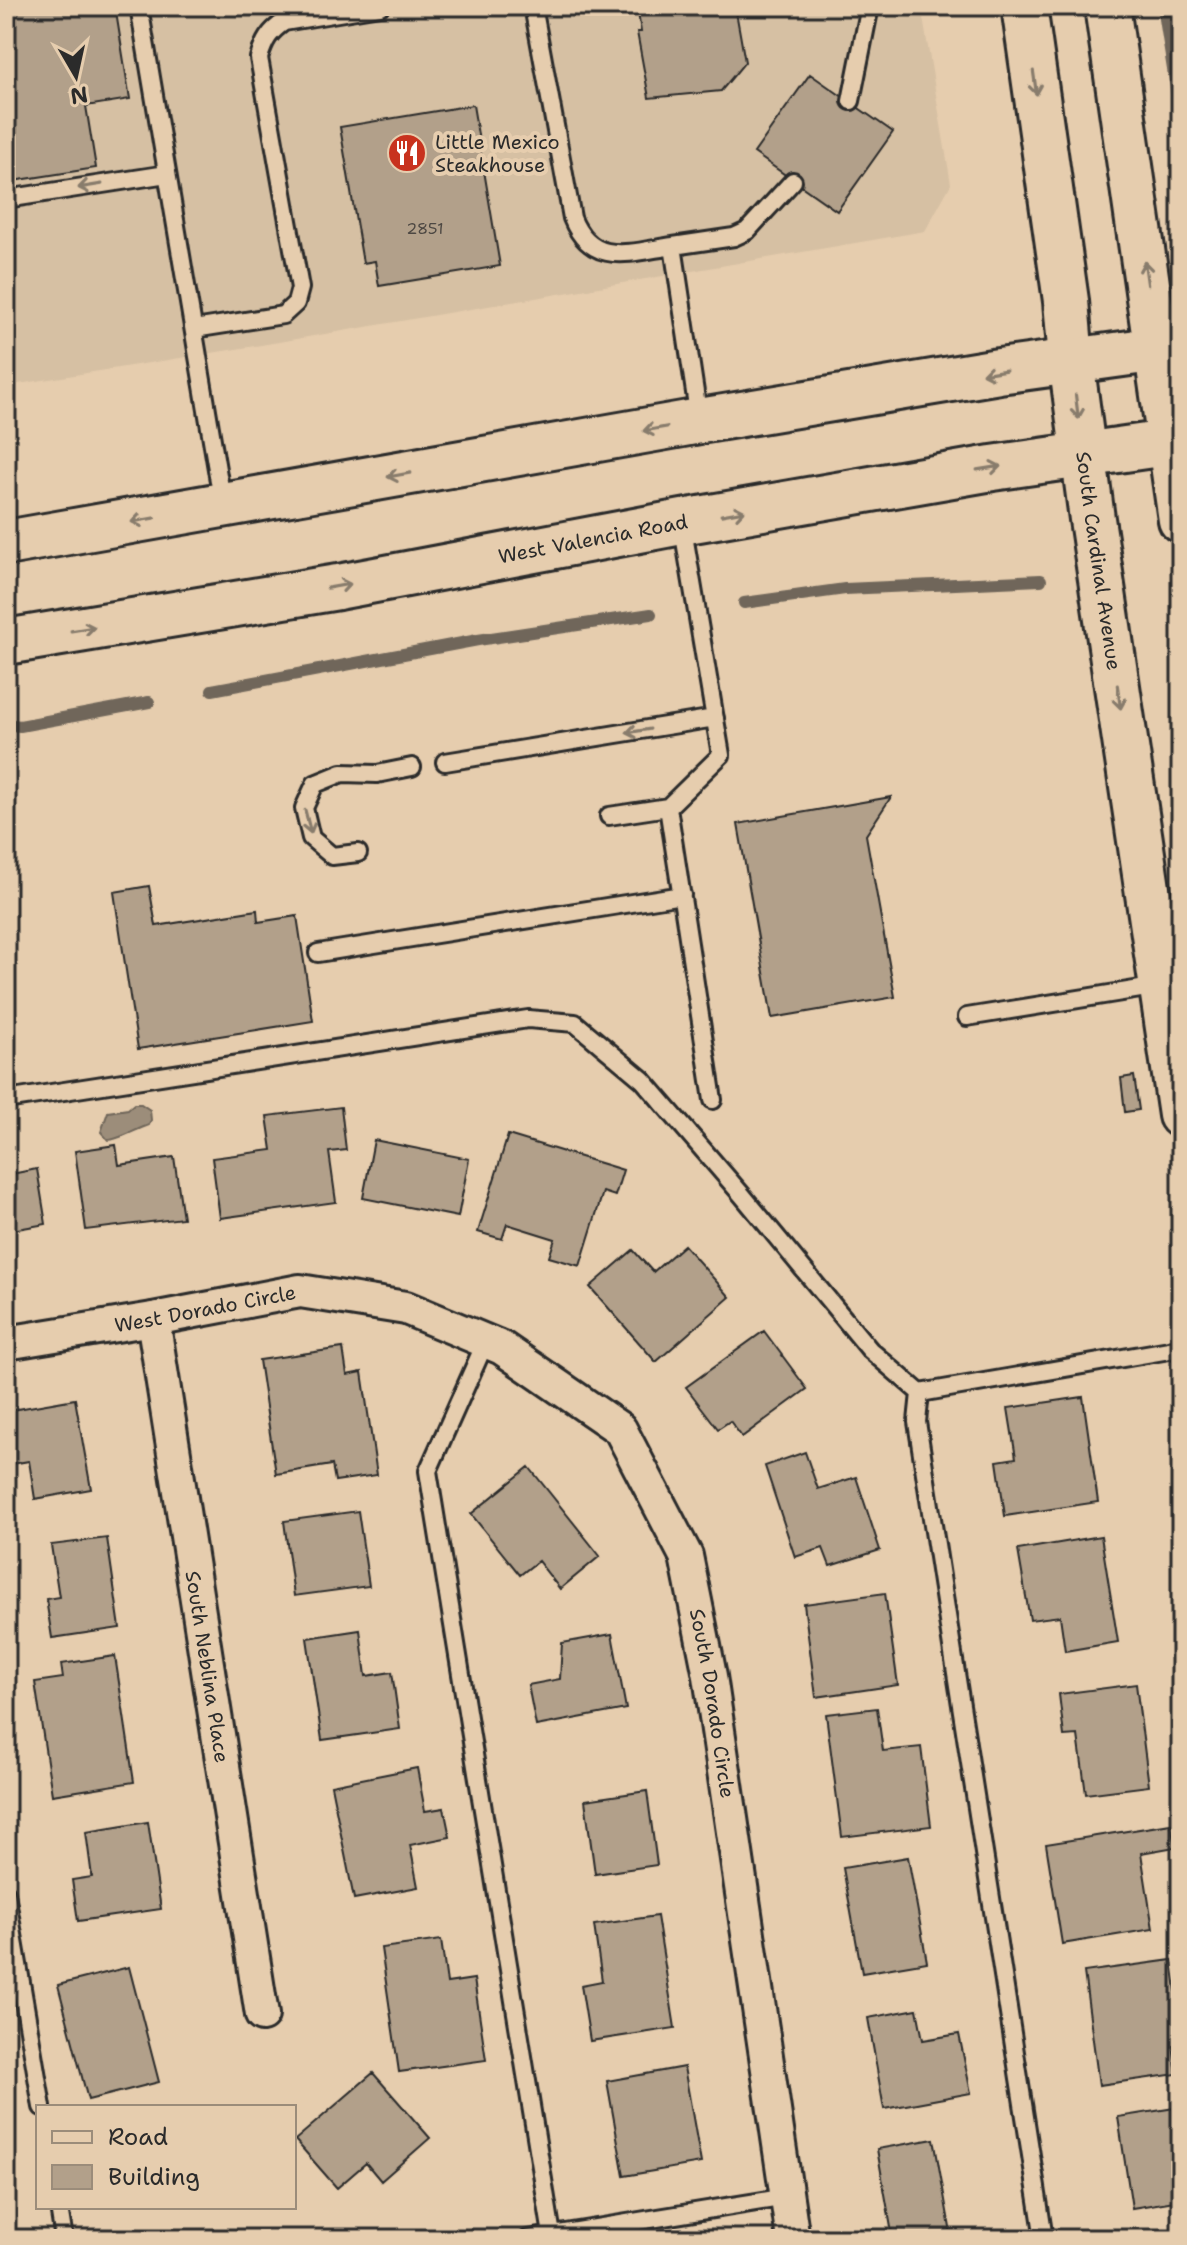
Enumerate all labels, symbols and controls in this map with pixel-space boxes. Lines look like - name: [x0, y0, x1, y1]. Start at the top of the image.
- north arrow: [36, 36, 116, 116]
- one-way arrow: [1028, 70, 1043, 95]
- text: N: [68, 80, 90, 111]
- place label: Little Mexico Steakhouse: [435, 129, 560, 178]
- restaurant icon: Little Mexico Steakhouse: [386, 132, 428, 174]
- one-way arrow: [78, 179, 103, 194]
- house number: 2851: [406, 218, 444, 239]
- one-way arrow: [1138, 261, 1153, 286]
- one-way arrow: [982, 365, 1007, 380]
- one-way arrow: [1070, 394, 1085, 419]
- one-way arrow: [642, 423, 668, 438]
- street label: South Cardinal Avenue: [1070, 450, 1127, 672]
- one-way arrow: [976, 460, 1001, 475]
- one-way arrow: [387, 468, 412, 483]
- one-way arrow: [719, 504, 745, 519]
- street label: West Valencia Road: [496, 508, 690, 569]
- one-way arrow: [130, 513, 156, 528]
- one-way arrow: [326, 578, 352, 593]
- one-way arrow: [70, 621, 95, 636]
- one-way arrow: [1112, 684, 1127, 709]
- one-way arrow: [626, 724, 652, 739]
- one-way arrow: [301, 809, 316, 835]
- street label: West Dorado Circle: [112, 1279, 298, 1338]
- street label: South Neblina Place: [180, 1569, 235, 1765]
- street label: South Dorado Circle: [684, 1606, 741, 1800]
- legend: [36, 2105, 296, 2209]
- text: Road: [108, 2121, 168, 2153]
- text: Building: [108, 2161, 200, 2193]

